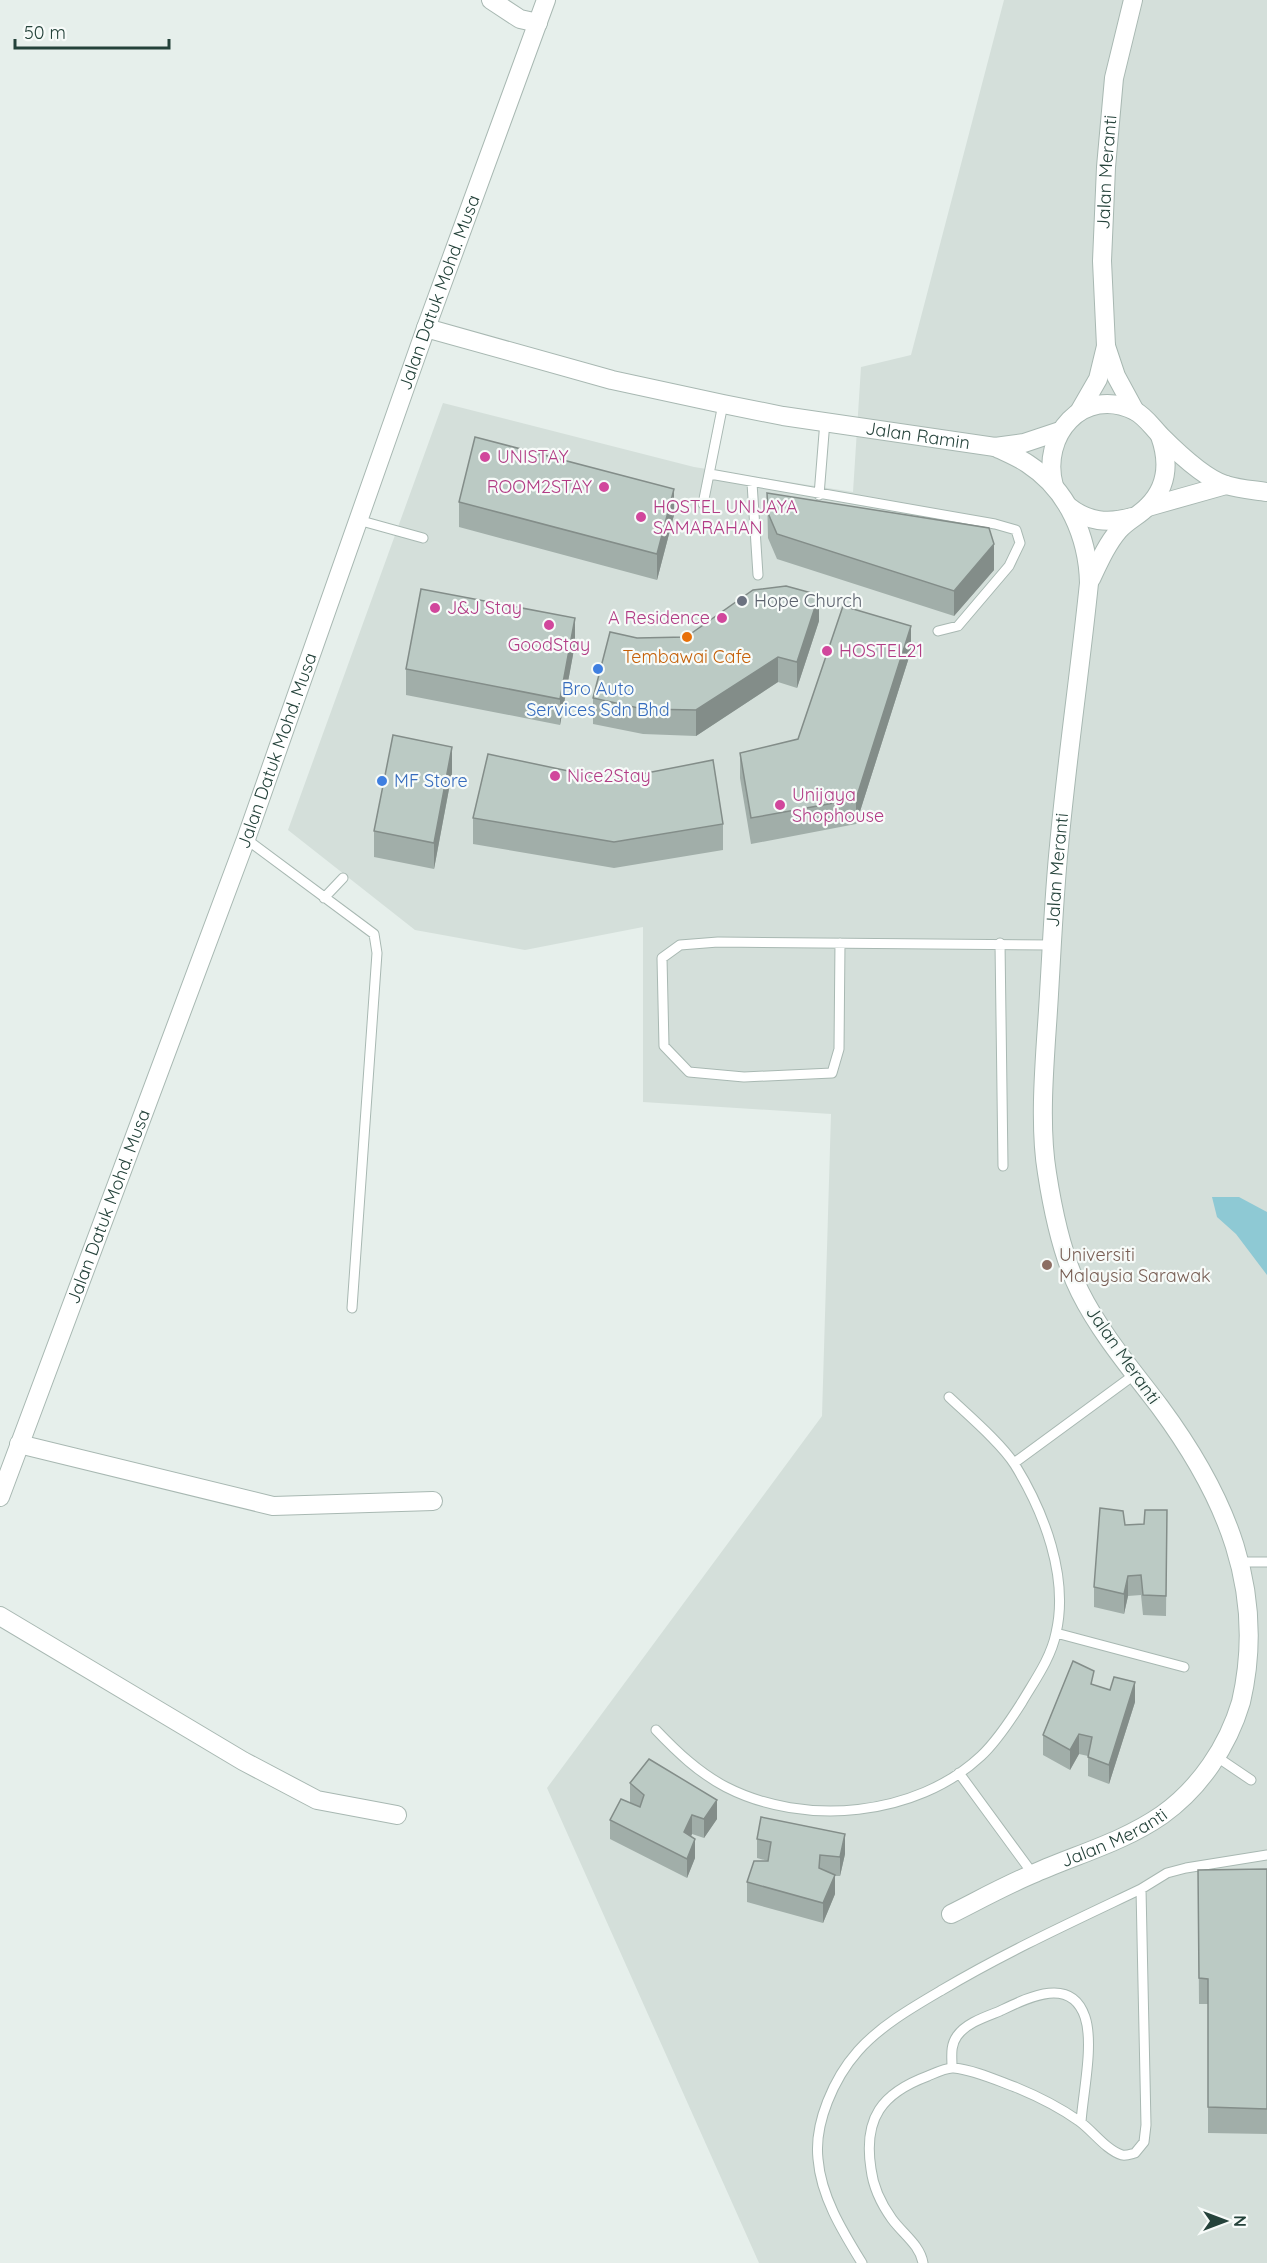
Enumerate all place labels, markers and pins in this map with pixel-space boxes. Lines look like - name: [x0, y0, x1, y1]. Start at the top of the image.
- place label: UNISTAY: [497, 445, 568, 468]
- marker: UNISTAY: [478, 450, 492, 464]
- place label: ROOM2STAY: [487, 475, 592, 498]
- marker: ROOM2STAY: [597, 480, 611, 494]
- place label: HOSTEL UNIJAYA SAMARAHAN: [653, 495, 798, 539]
- marker: HOSTEL UNIJAYA SAMARAHAN: [634, 510, 648, 524]
- place label: Hope Church: [754, 589, 862, 612]
- marker: Hope Church: [735, 594, 749, 608]
- place label: J&J Stay: [447, 596, 522, 619]
- marker: J&J Stay: [428, 601, 442, 615]
- place label: A Residence: [608, 606, 710, 629]
- marker: A Residence: [715, 611, 729, 625]
- marker: GoodStay: [542, 618, 556, 632]
- marker: Tembawai Cafe: [680, 630, 694, 644]
- place label: GoodStay: [508, 633, 590, 656]
- place label: HOSTEL21: [839, 639, 923, 662]
- marker: HOSTEL21: [820, 644, 834, 658]
- place label: Tembawai Cafe: [623, 645, 751, 668]
- marker: Bro Auto Services Sdn Bhd: [591, 662, 605, 676]
- place label: Bro Auto Services Sdn Bhd: [526, 677, 670, 721]
- place label: Nice2Stay: [567, 764, 651, 787]
- place label: MF Store: [394, 769, 468, 792]
- marker: Nice2Stay: [548, 769, 562, 783]
- marker: MF Store: [375, 774, 389, 788]
- place label: Unijaya Shophouse: [792, 783, 884, 827]
- marker: Unijaya Shophouse: [773, 798, 787, 812]
- place label: Universiti Malaysia Sarawak: [1059, 1243, 1211, 1287]
- marker: Universiti Malaysia Sarawak: [1040, 1258, 1054, 1272]

